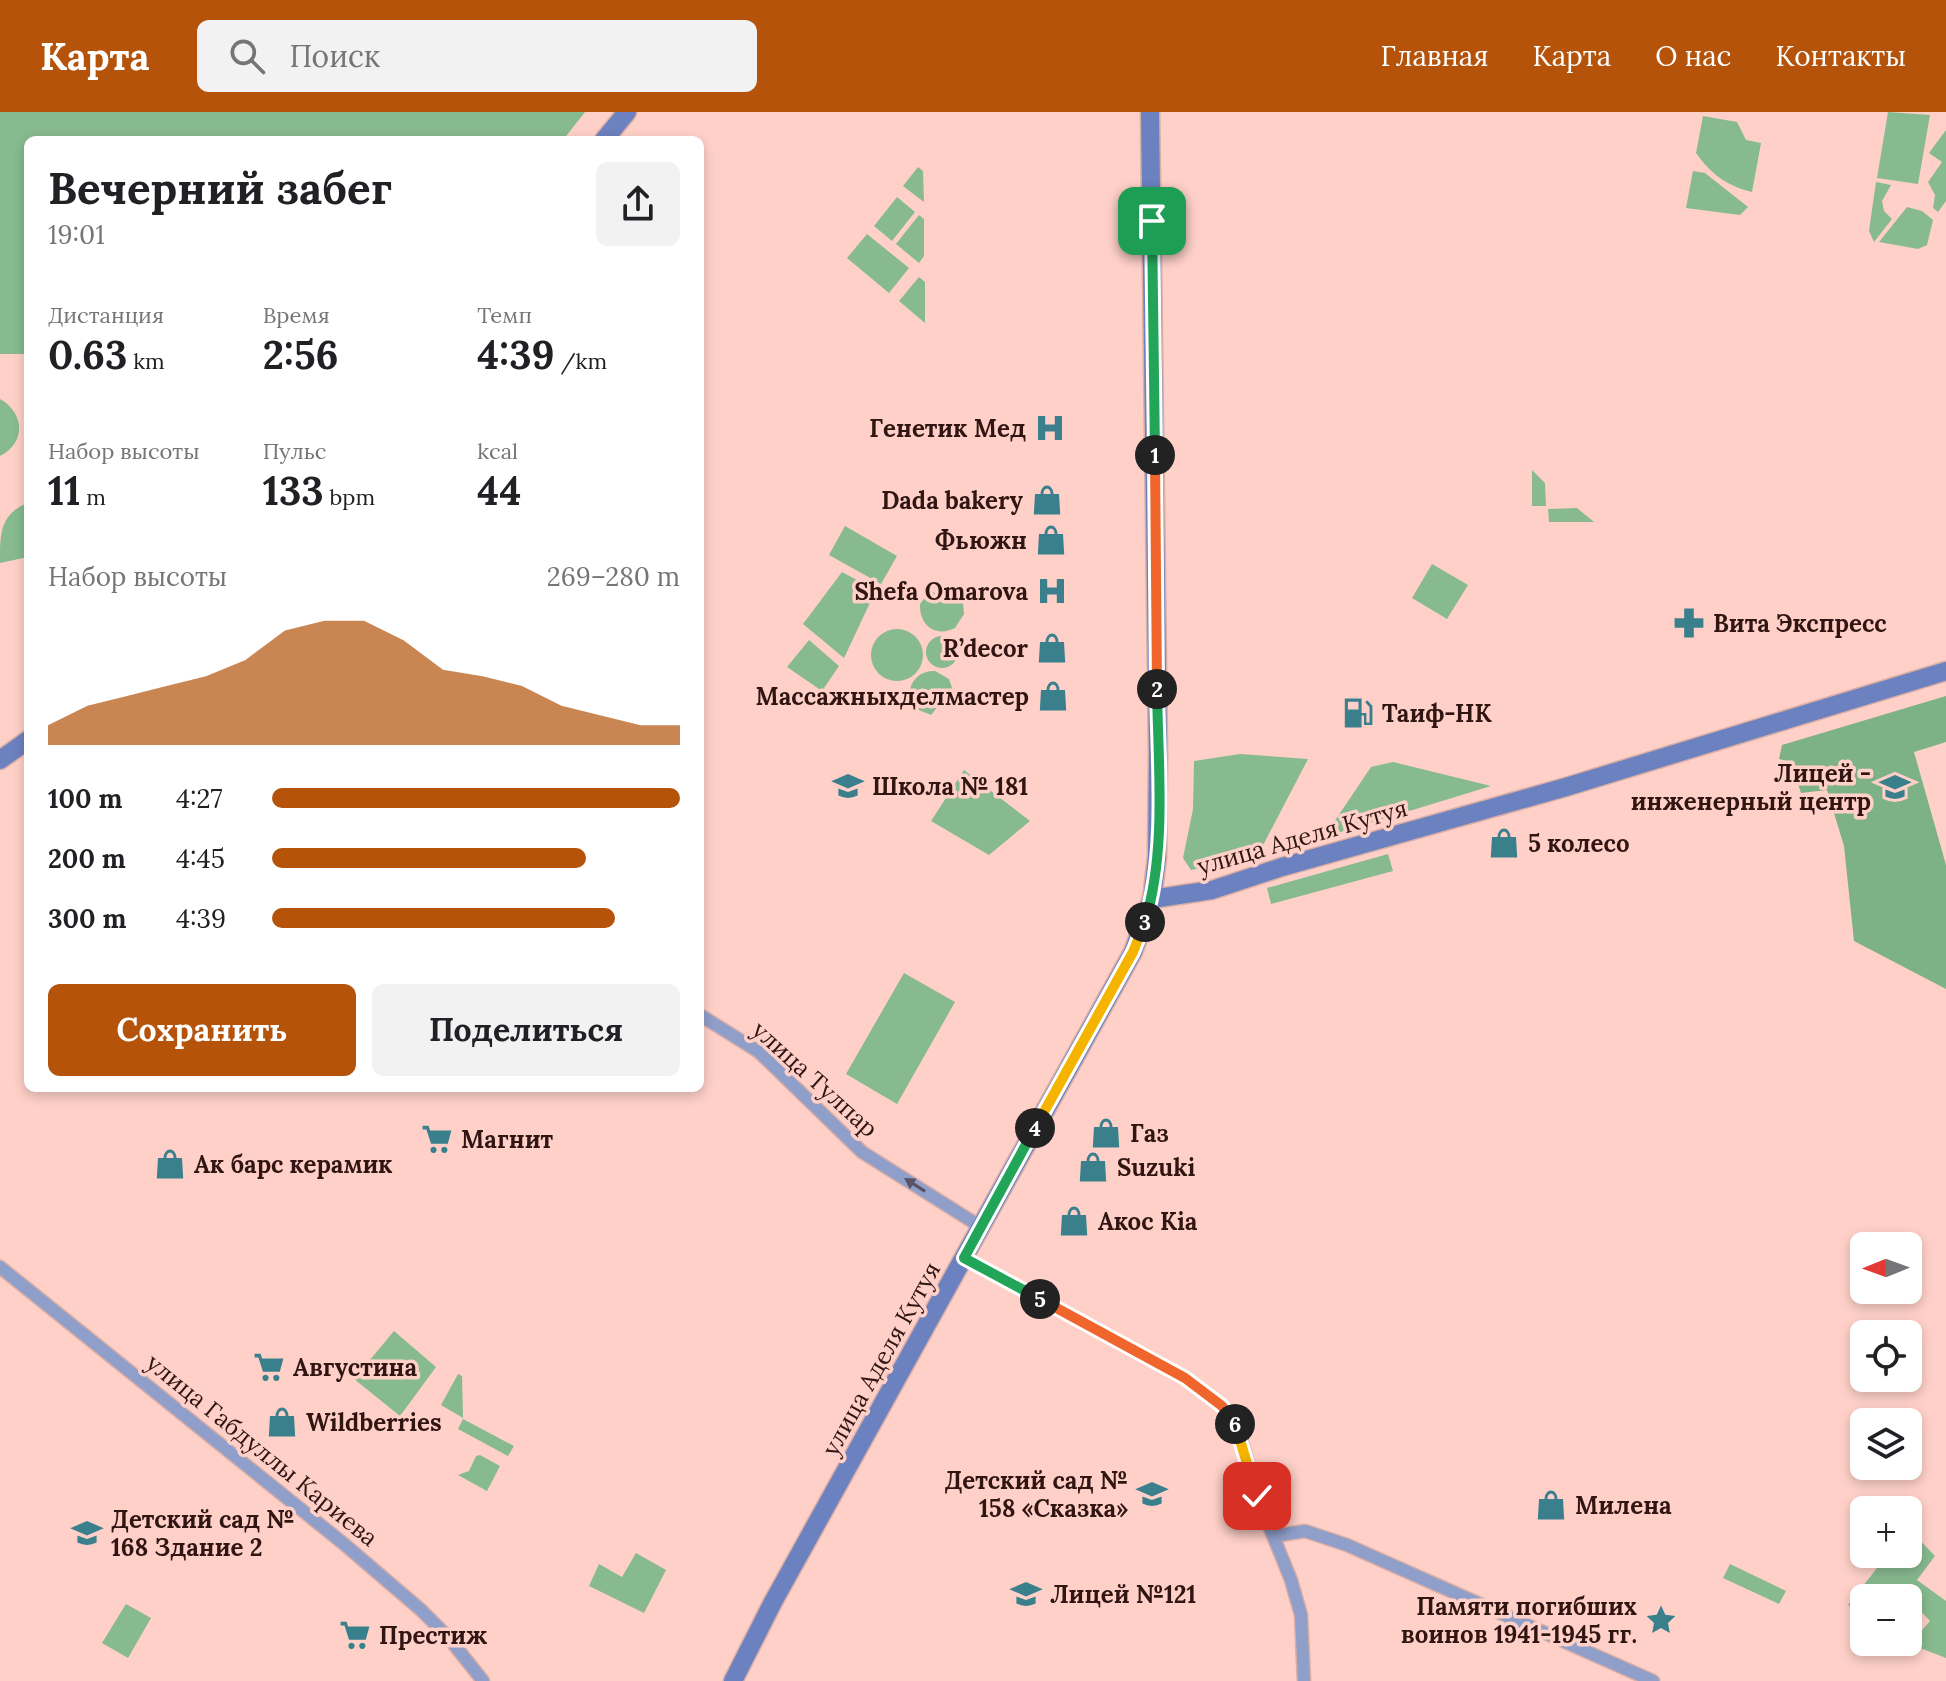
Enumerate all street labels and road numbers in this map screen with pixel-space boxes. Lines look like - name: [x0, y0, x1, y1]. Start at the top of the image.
- street label: улица Аделя Кутуя: [1193, 792, 1411, 882]
- street label: улица Тулпар: [746, 1014, 884, 1144]
- street label: улица Аделя Кутуя: [815, 1257, 947, 1461]
- street label: улица Габдуллы Кариева: [140, 1347, 384, 1553]

